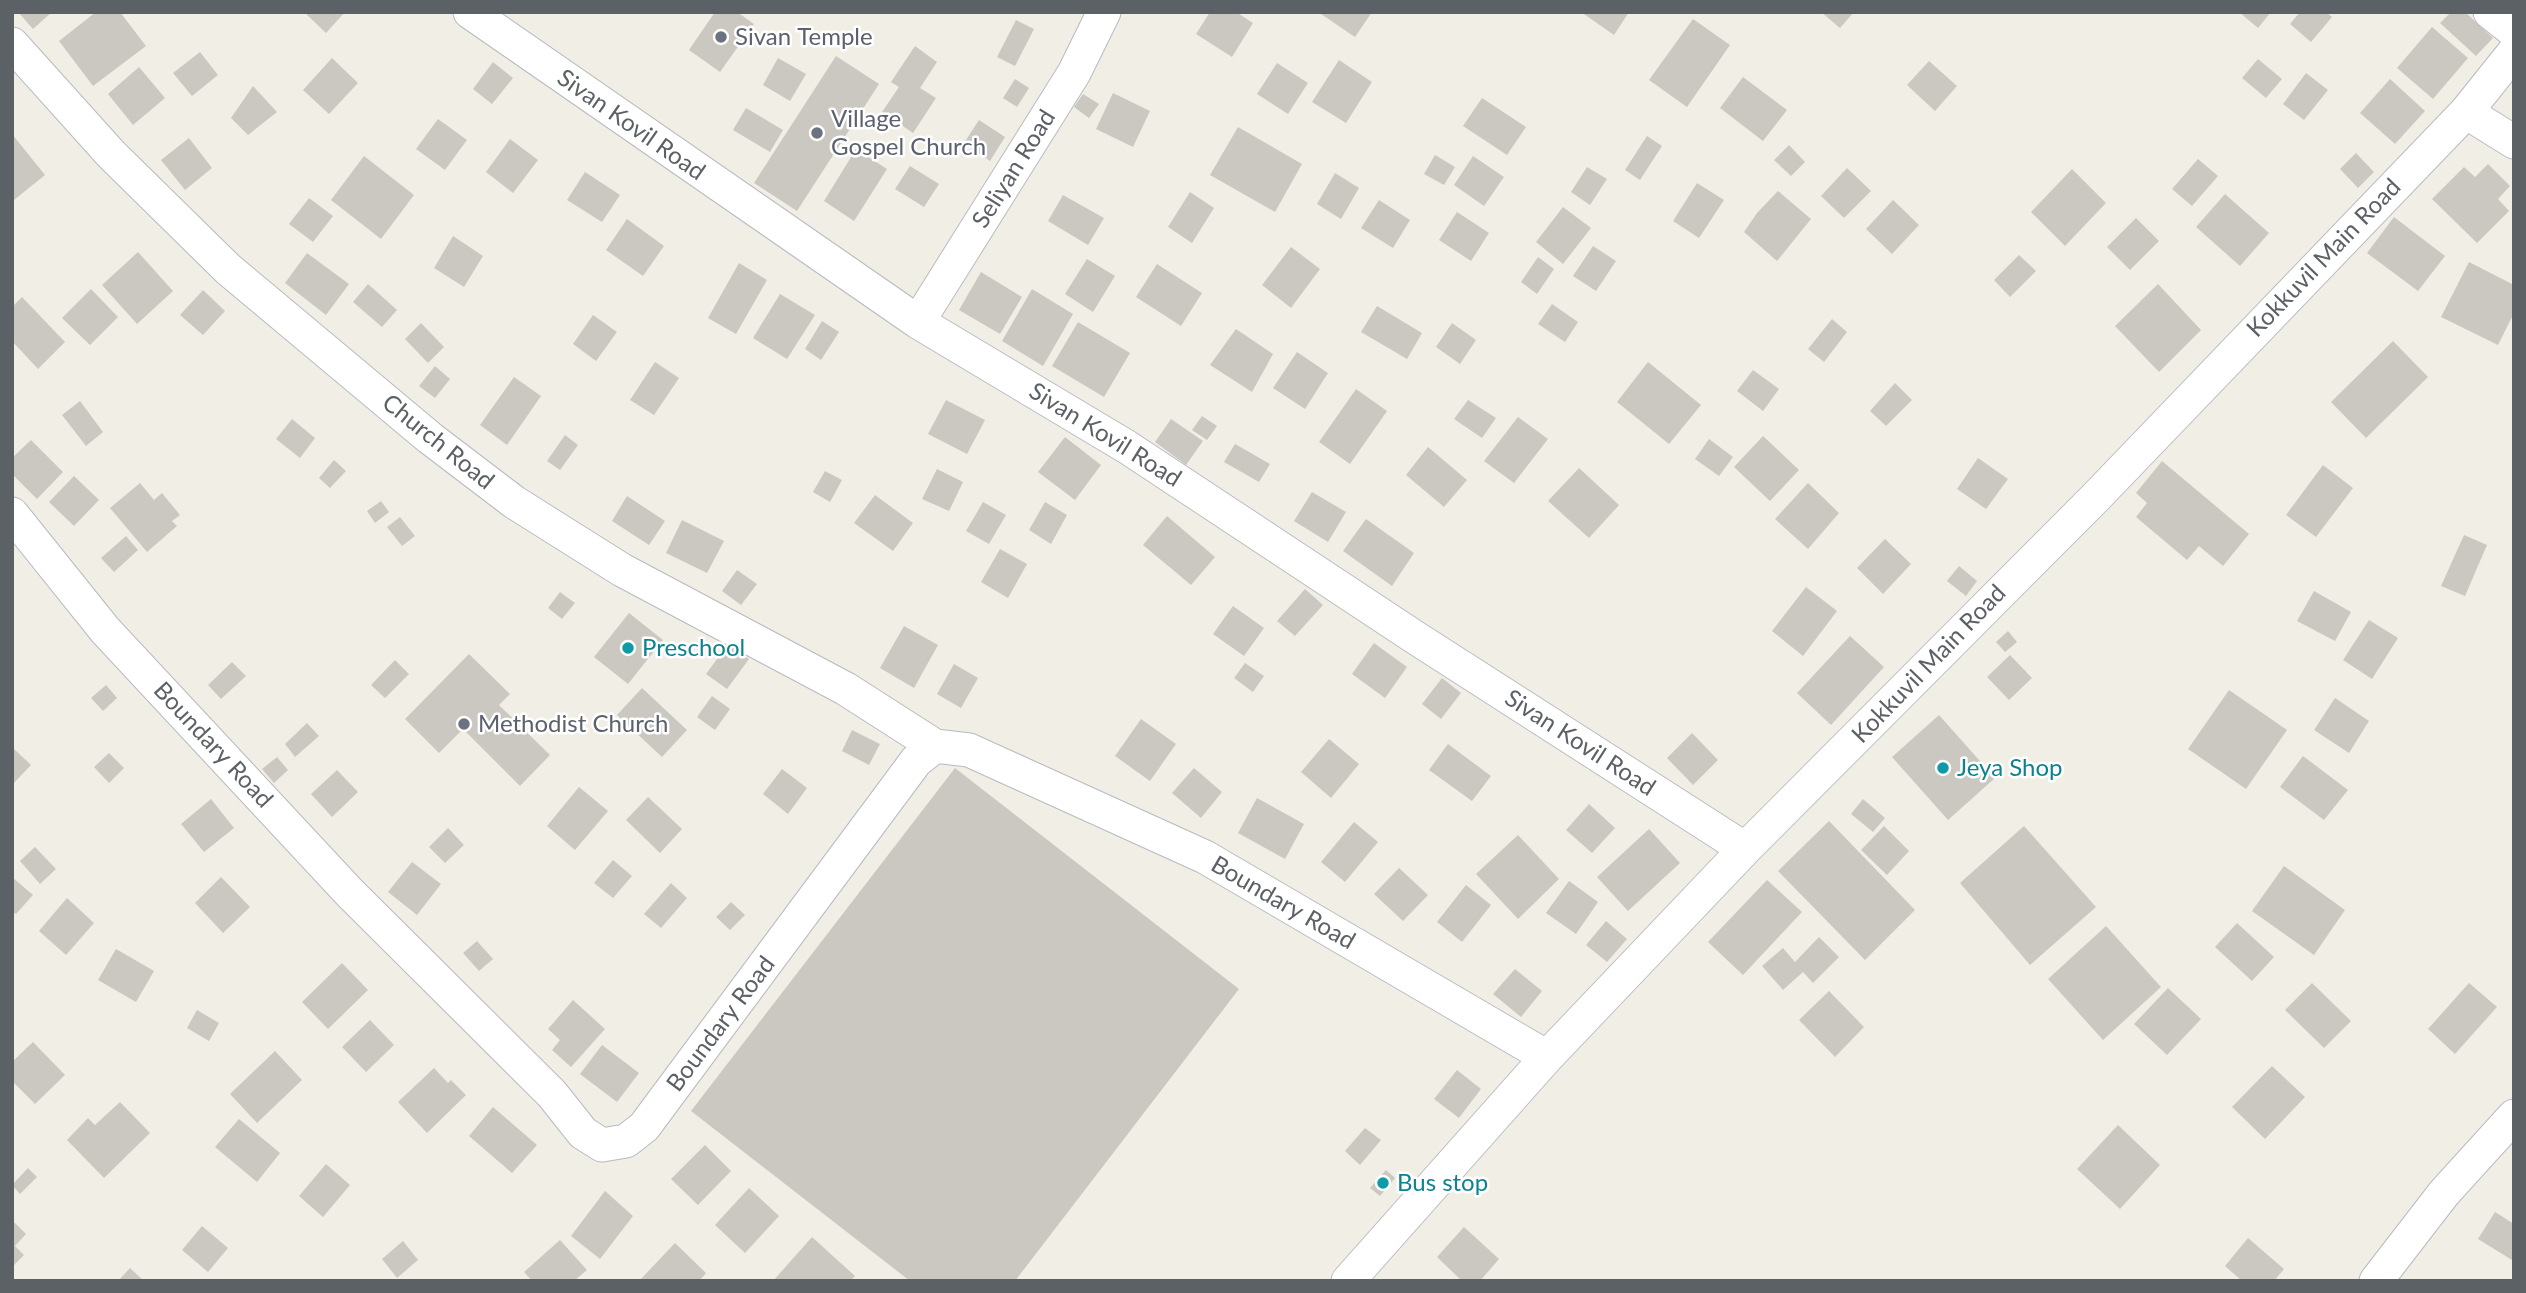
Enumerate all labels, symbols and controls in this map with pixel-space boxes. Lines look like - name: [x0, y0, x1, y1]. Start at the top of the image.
- place label: Sivan Temple: [735, 23, 873, 51]
- marker: Sivan Temple: [713, 29, 729, 45]
- street label: Sivan Kovil Road: [552, 63, 710, 187]
- place label: Village Gospel Church: [831, 105, 986, 161]
- street label: Seliyan Road: [966, 105, 1062, 233]
- marker: Village Gospel Church: [809, 125, 825, 141]
- street label: Kokkuvil Main Road: [2241, 173, 2407, 343]
- street label: Sivan Kovil Road: [1024, 377, 1186, 493]
- street label: Church Road: [376, 388, 500, 496]
- street label: Kokkuvil Main Road: [1846, 579, 2012, 749]
- place label: Preschool: [642, 634, 745, 662]
- marker: Preschool: [620, 640, 636, 656]
- street label: Boundary Road: [147, 676, 279, 814]
- street label: Sivan Kovil Road: [1499, 684, 1661, 802]
- place label: Methodist Church: [478, 710, 668, 738]
- marker: Methodist Church: [456, 716, 472, 732]
- place label: Jeya Shop: [1957, 754, 2063, 782]
- marker: Jeya Shop: [1935, 760, 1951, 776]
- street label: Boundary Road: [1206, 850, 1360, 956]
- street label: Boundary Road: [661, 951, 781, 1097]
- place label: Bus stop: [1397, 1169, 1488, 1197]
- marker: Bus stop: [1375, 1175, 1391, 1191]

